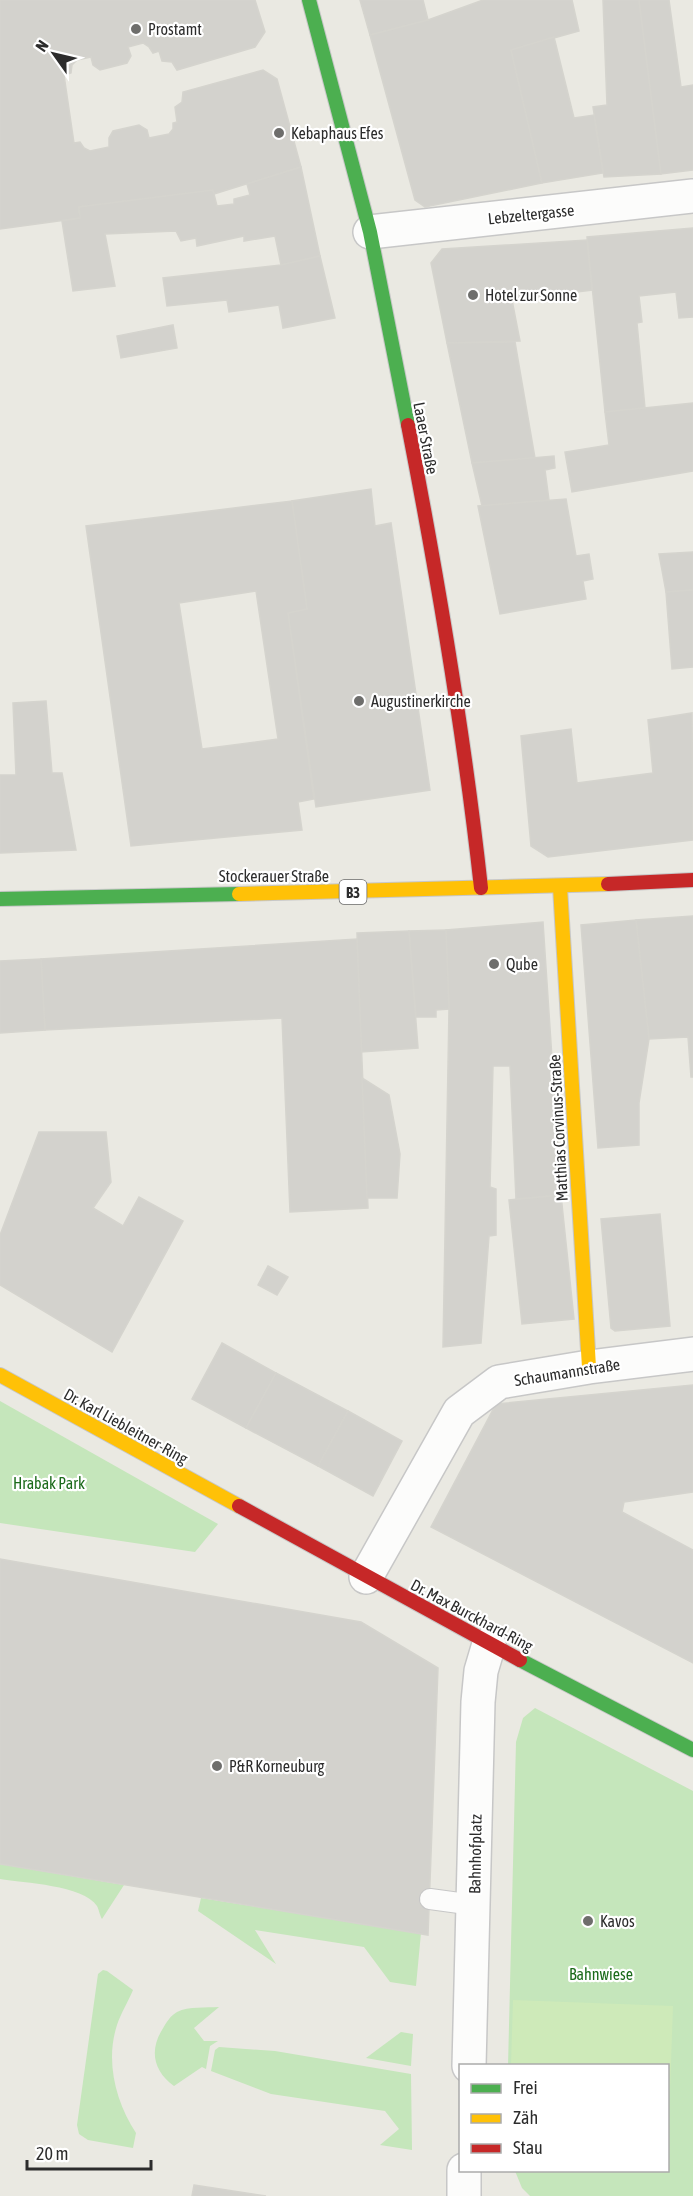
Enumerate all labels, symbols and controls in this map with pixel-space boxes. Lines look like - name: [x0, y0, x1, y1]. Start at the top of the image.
- place label: Prostamt: [148, 20, 202, 38]
- marker: Prostamt: [129, 22, 143, 36]
- north arrow: [24, 24, 84, 84]
- text: N: [31, 37, 52, 55]
- place label: Kebaphaus Efes: [291, 124, 384, 143]
- marker: Kebaphaus Efes: [272, 126, 286, 140]
- street label: Lebzeltergasse: [487, 201, 575, 228]
- place label: Hotel zur Sonne: [485, 286, 577, 304]
- marker: Hotel zur Sonne: [466, 288, 480, 302]
- street label: Laaer Straße: [410, 400, 442, 476]
- place label: Augustinerkirche: [371, 692, 471, 711]
- marker: Augustinerkirche: [352, 694, 366, 708]
- street label: Stockerauer Straße: [219, 867, 329, 885]
- road number: B3: [340, 880, 366, 904]
- place label: Qube: [506, 955, 538, 973]
- marker: Qube: [487, 957, 501, 971]
- street label: Matthias Corvinus-Straße: [545, 1054, 571, 1202]
- street label: Schaumannstraße: [513, 1355, 621, 1389]
- street label: Dr. Karl Liebleitner-Ring: [61, 1385, 191, 1468]
- park label: Hrabak Park: [13, 1474, 85, 1492]
- street label: Dr. Max Burckhard-Ring: [407, 1575, 536, 1656]
- place label: P&R Korneuburg: [229, 1757, 324, 1776]
- marker: P&R Korneuburg: [210, 1759, 224, 1773]
- street label: Bahnhofplatz: [465, 1814, 486, 1894]
- place label: Kavos: [600, 1912, 635, 1930]
- marker: Kavos: [581, 1914, 595, 1928]
- park label: Bahnwiese: [569, 1965, 633, 1983]
- legend: [459, 2064, 669, 2172]
- text: Frei: [513, 2077, 538, 2098]
- text: Zäh: [513, 2107, 538, 2128]
- scale bar: [27, 2133, 152, 2171]
- text: Stau: [513, 2137, 543, 2158]
- text: 20 m: [36, 2143, 68, 2164]

